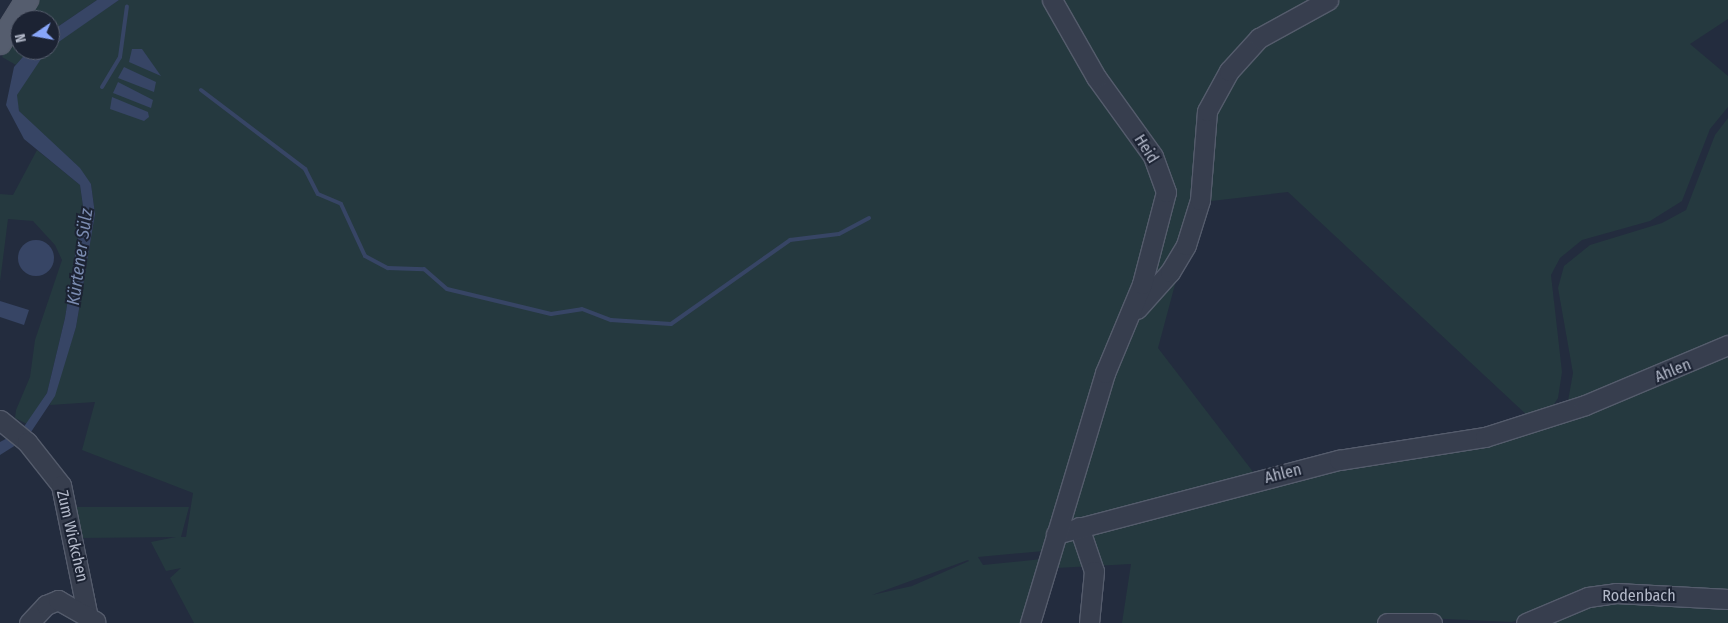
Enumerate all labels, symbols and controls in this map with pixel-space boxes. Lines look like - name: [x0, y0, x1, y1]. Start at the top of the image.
- north arrow: [10, 10, 60, 60]
- text: N: [12, 32, 30, 44]
- street label: Heid: [1130, 131, 1162, 167]
- water label: Kürtener Sülz: [63, 207, 97, 307]
- street label: Ahlen: [1652, 355, 1694, 387]
- street label: Ahlen: [1263, 460, 1303, 488]
- street label: Zum Wickchen: [52, 488, 92, 584]
- street label: Rodenbach: [1602, 586, 1676, 606]

